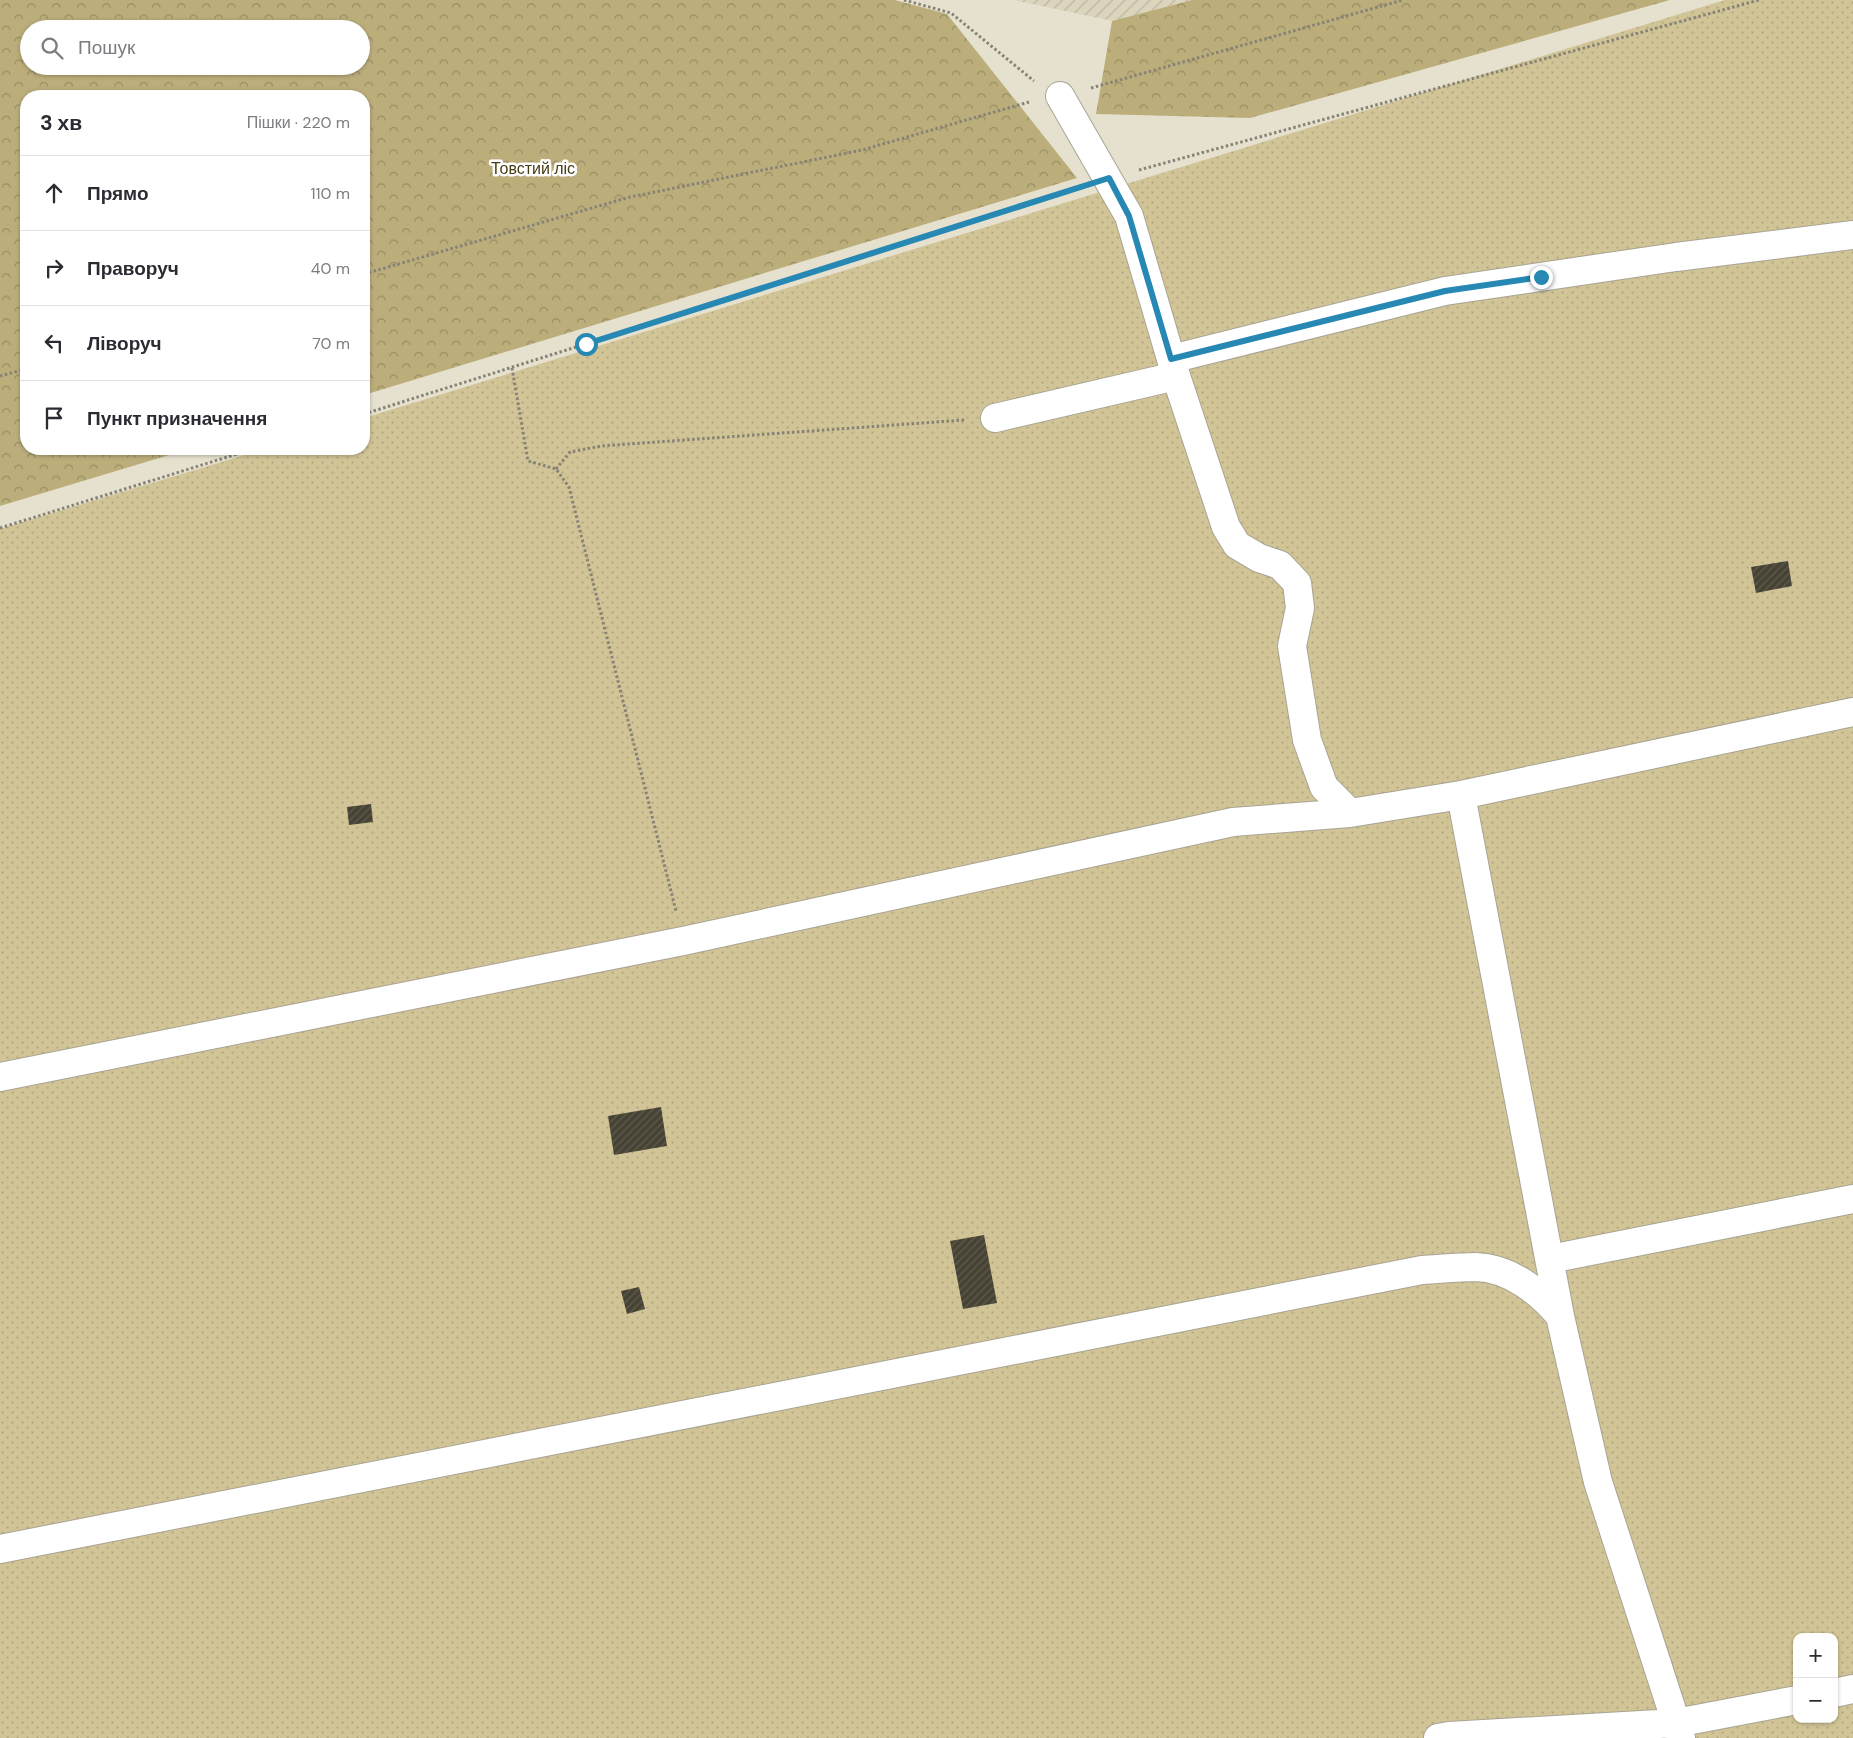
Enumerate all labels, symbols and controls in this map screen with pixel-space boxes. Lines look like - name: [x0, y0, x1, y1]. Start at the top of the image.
- search box: [20, 20, 370, 75]
- icon: search: [38, 34, 66, 62]
- text: Пошук: [78, 35, 135, 60]
- text: 3 хв: [40, 109, 82, 137]
- text: Пішки · 220 m: [247, 112, 350, 133]
- park label: Товстий ліс: [491, 158, 575, 179]
- icon: ahead: [40, 179, 68, 207]
- text: Прямо: [87, 181, 149, 206]
- text: 110 m: [311, 183, 350, 204]
- icon: right: [40, 254, 68, 282]
- text: Праворуч: [87, 256, 179, 281]
- text: 40 m: [311, 258, 350, 279]
- route end: [1530, 266, 1553, 289]
- icon: left: [40, 329, 68, 357]
- text: Ліворуч: [87, 331, 162, 356]
- text: 70 m: [312, 333, 350, 354]
- route start: [575, 333, 598, 356]
- icon: arrive: [40, 404, 68, 432]
- text: Пункт призначення: [87, 406, 267, 431]
- map controls: [1793, 1633, 1838, 1723]
- button: +: [1793, 1633, 1838, 1678]
- button: −: [1793, 1678, 1838, 1723]

